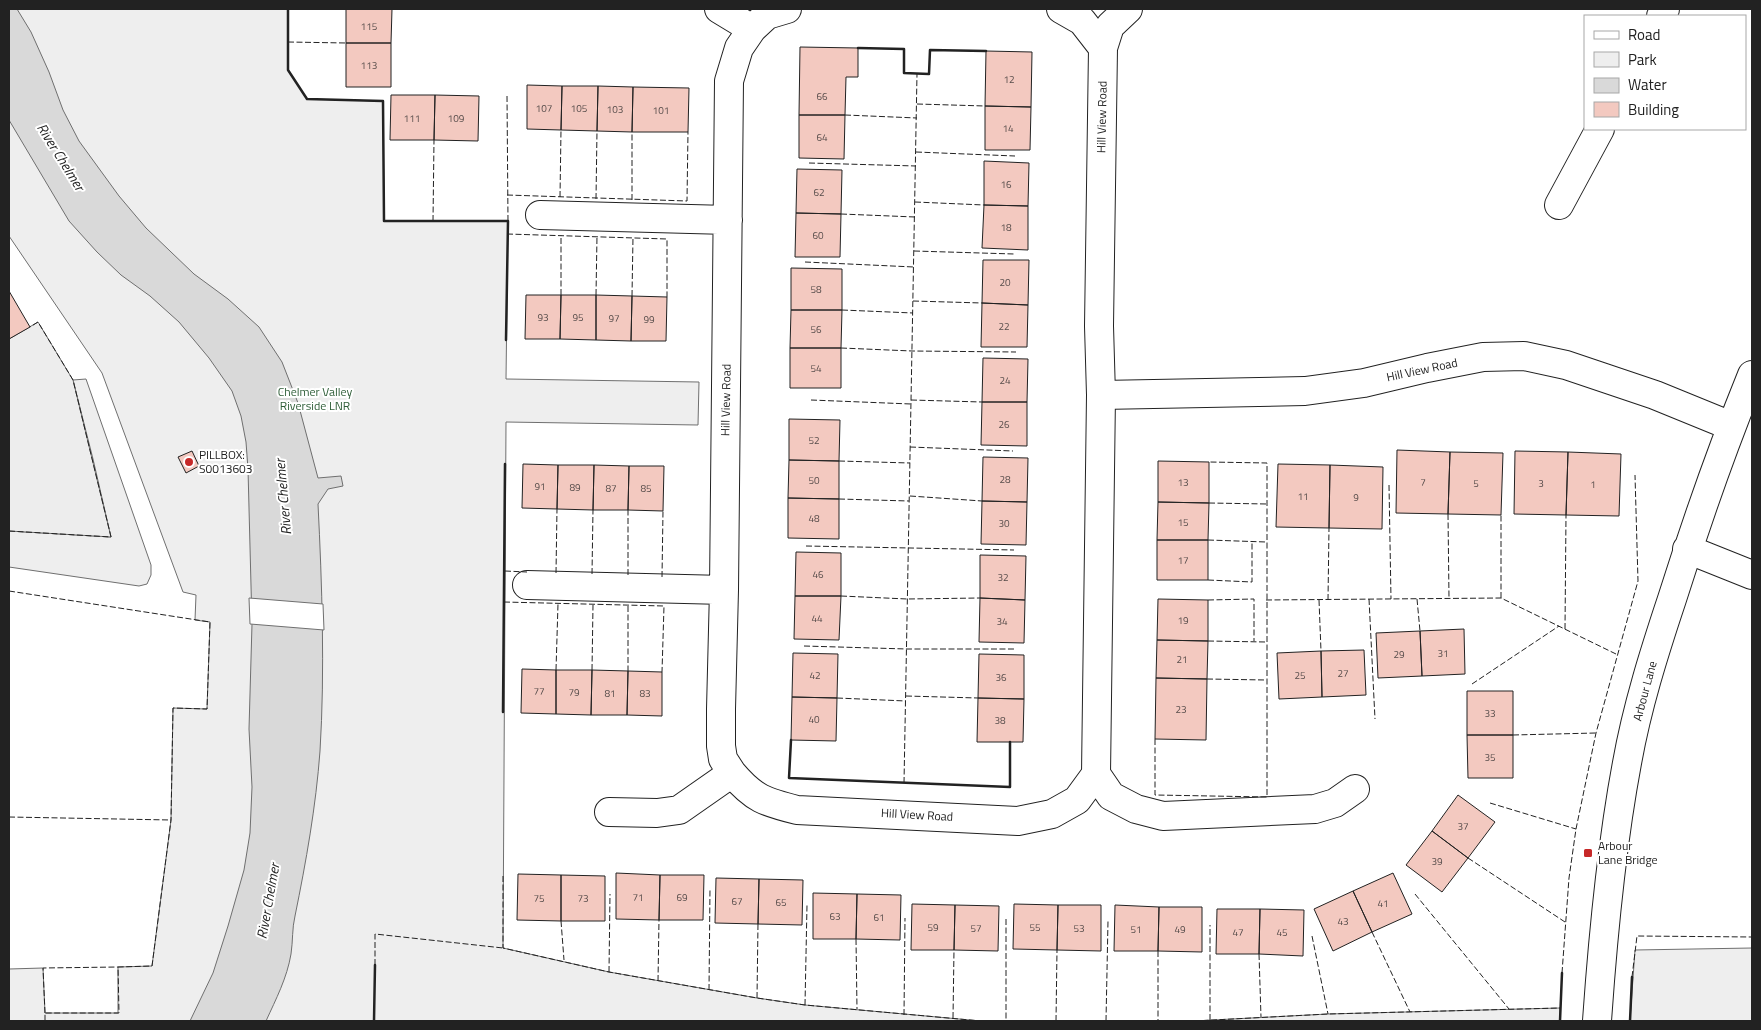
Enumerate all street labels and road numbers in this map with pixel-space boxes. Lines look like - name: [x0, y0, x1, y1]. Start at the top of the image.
- street label: Hill View Road: [1091, 81, 1112, 153]
- street label: Hill View Road: [1385, 353, 1459, 386]
- street label: Hill View Road: [715, 364, 736, 436]
- street label: Arbour Lane: [1627, 659, 1662, 723]
- street label: Hill View Road: [880, 803, 954, 826]

